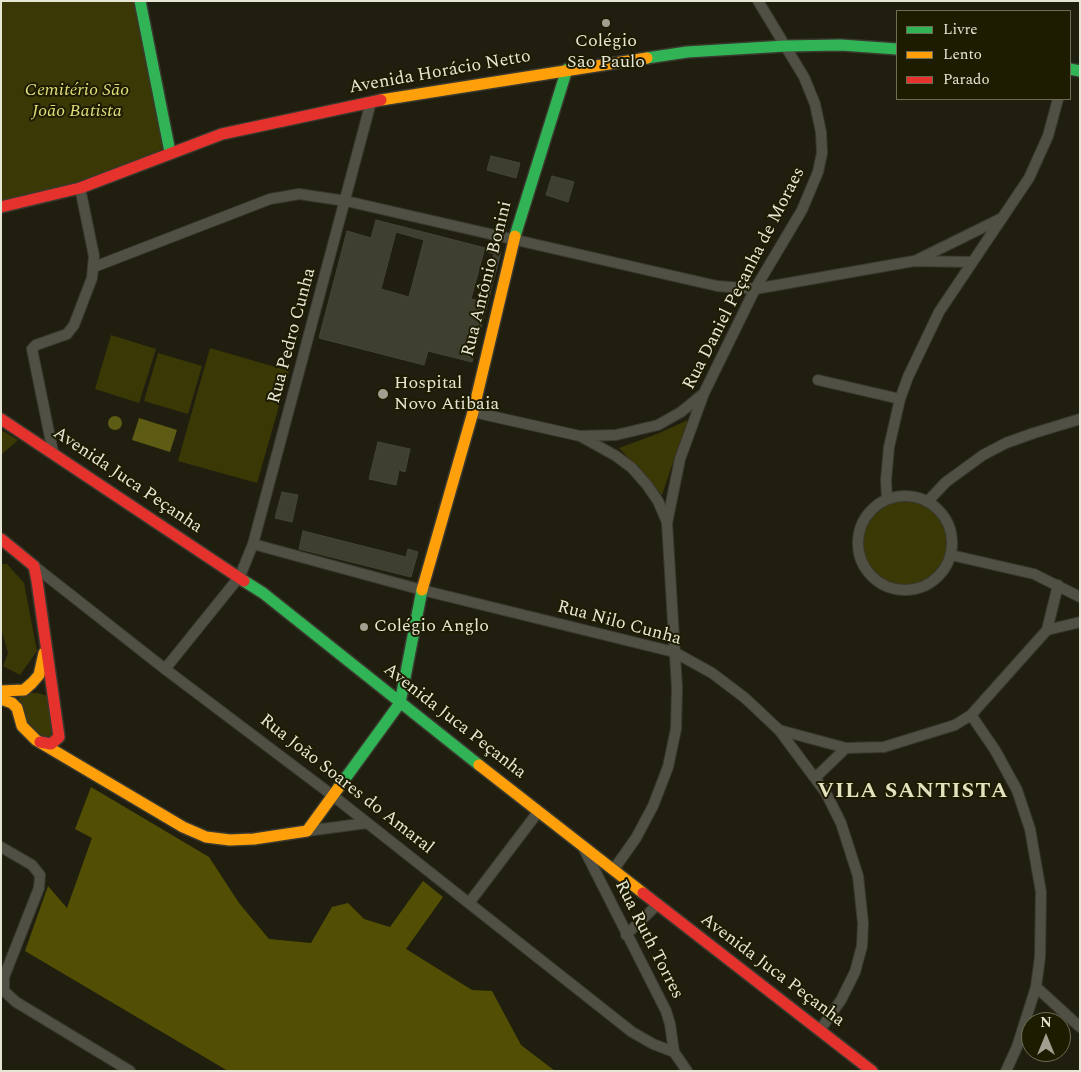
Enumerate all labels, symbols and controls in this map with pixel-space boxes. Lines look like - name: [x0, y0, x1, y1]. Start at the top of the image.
- legend: [896, 10, 1071, 100]
- marker: Colégio São Paulo: [600, 17, 612, 29]
- text: Livre: [943, 18, 978, 41]
- place label: Colégio São Paulo: [567, 31, 645, 74]
- text: Lento: [943, 43, 982, 66]
- street label: Avenida Horácio Netto: [348, 46, 532, 100]
- text: Parado: [943, 68, 990, 91]
- park label: Cemitério São João Batista: [25, 80, 129, 122]
- street label: Rua Daniel Peçanha de Moraes: [679, 164, 811, 394]
- street label: Rua Antônio Bonini: [458, 199, 518, 359]
- street label: Rua Pedro Cunha: [265, 266, 321, 406]
- place label: Hospital Novo Atibaia: [394, 373, 499, 416]
- marker: Hospital Novo Atibaia: [376, 387, 390, 401]
- street label: Avenida Juca Peçanha: [48, 423, 206, 539]
- street label: Rua Nilo Cunha: [555, 597, 683, 651]
- place label: Colégio Anglo: [374, 616, 489, 638]
- marker: Colégio Anglo: [358, 621, 370, 633]
- street label: Avenida Juca Peçanha: [378, 660, 530, 784]
- street label: Rua João Soares do Amaral: [255, 710, 437, 860]
- district label: VILA SANTISTA: [816, 780, 1010, 806]
- street label: Rua Ruth Torres: [609, 877, 687, 1003]
- street label: Avenida Juca Peçanha: [695, 910, 849, 1032]
- north arrow: [1021, 1012, 1071, 1062]
- text: N: [1040, 1012, 1052, 1033]

